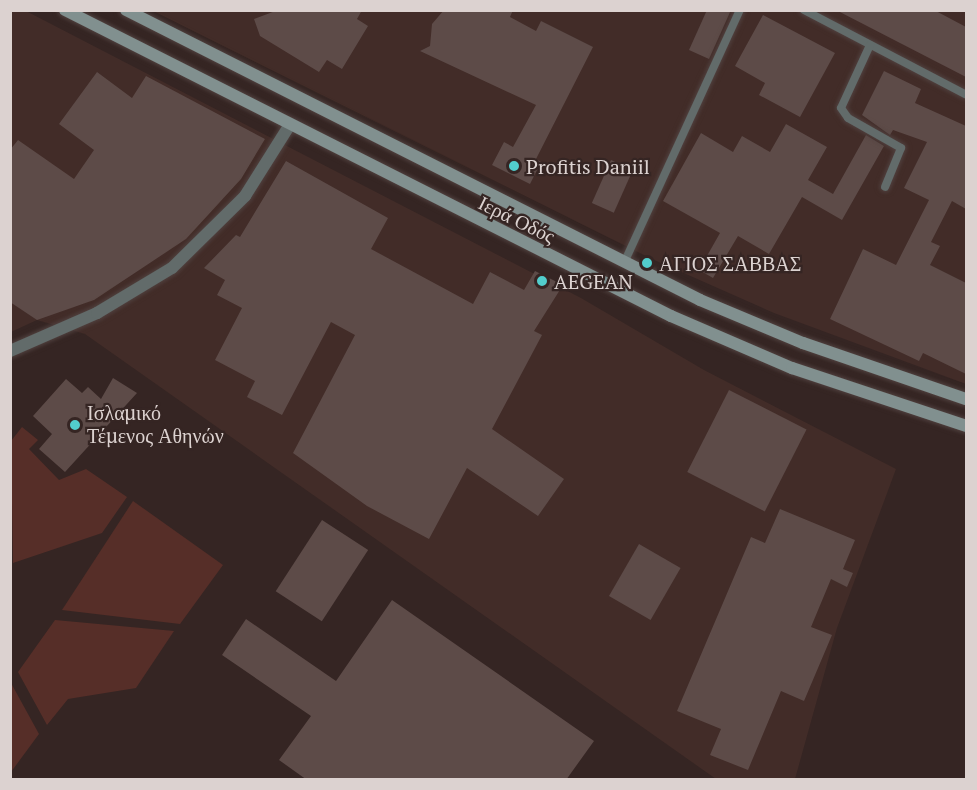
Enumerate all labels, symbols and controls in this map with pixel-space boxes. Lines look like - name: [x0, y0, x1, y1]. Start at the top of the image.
- place label: Profitis Daniil: [526, 154, 650, 178]
- marker: Profitis Daniil: [507, 159, 521, 173]
- street label: Ιερά Οδός: [475, 190, 559, 248]
- place label: ΑΓΙΟΣ ΣΑΒΒΑΣ: [659, 251, 801, 275]
- marker: ΑΓΙΟΣ ΣΑΒΒΑΣ: [640, 256, 654, 270]
- place label: AEGEAN: [554, 269, 633, 293]
- marker: AEGEAN: [535, 274, 549, 288]
- place label: Ισλαμικό Τέμενος Αθηνών: [87, 401, 224, 448]
- marker: Ισλαμικό Τέμενος Αθηνών: [68, 418, 82, 432]

